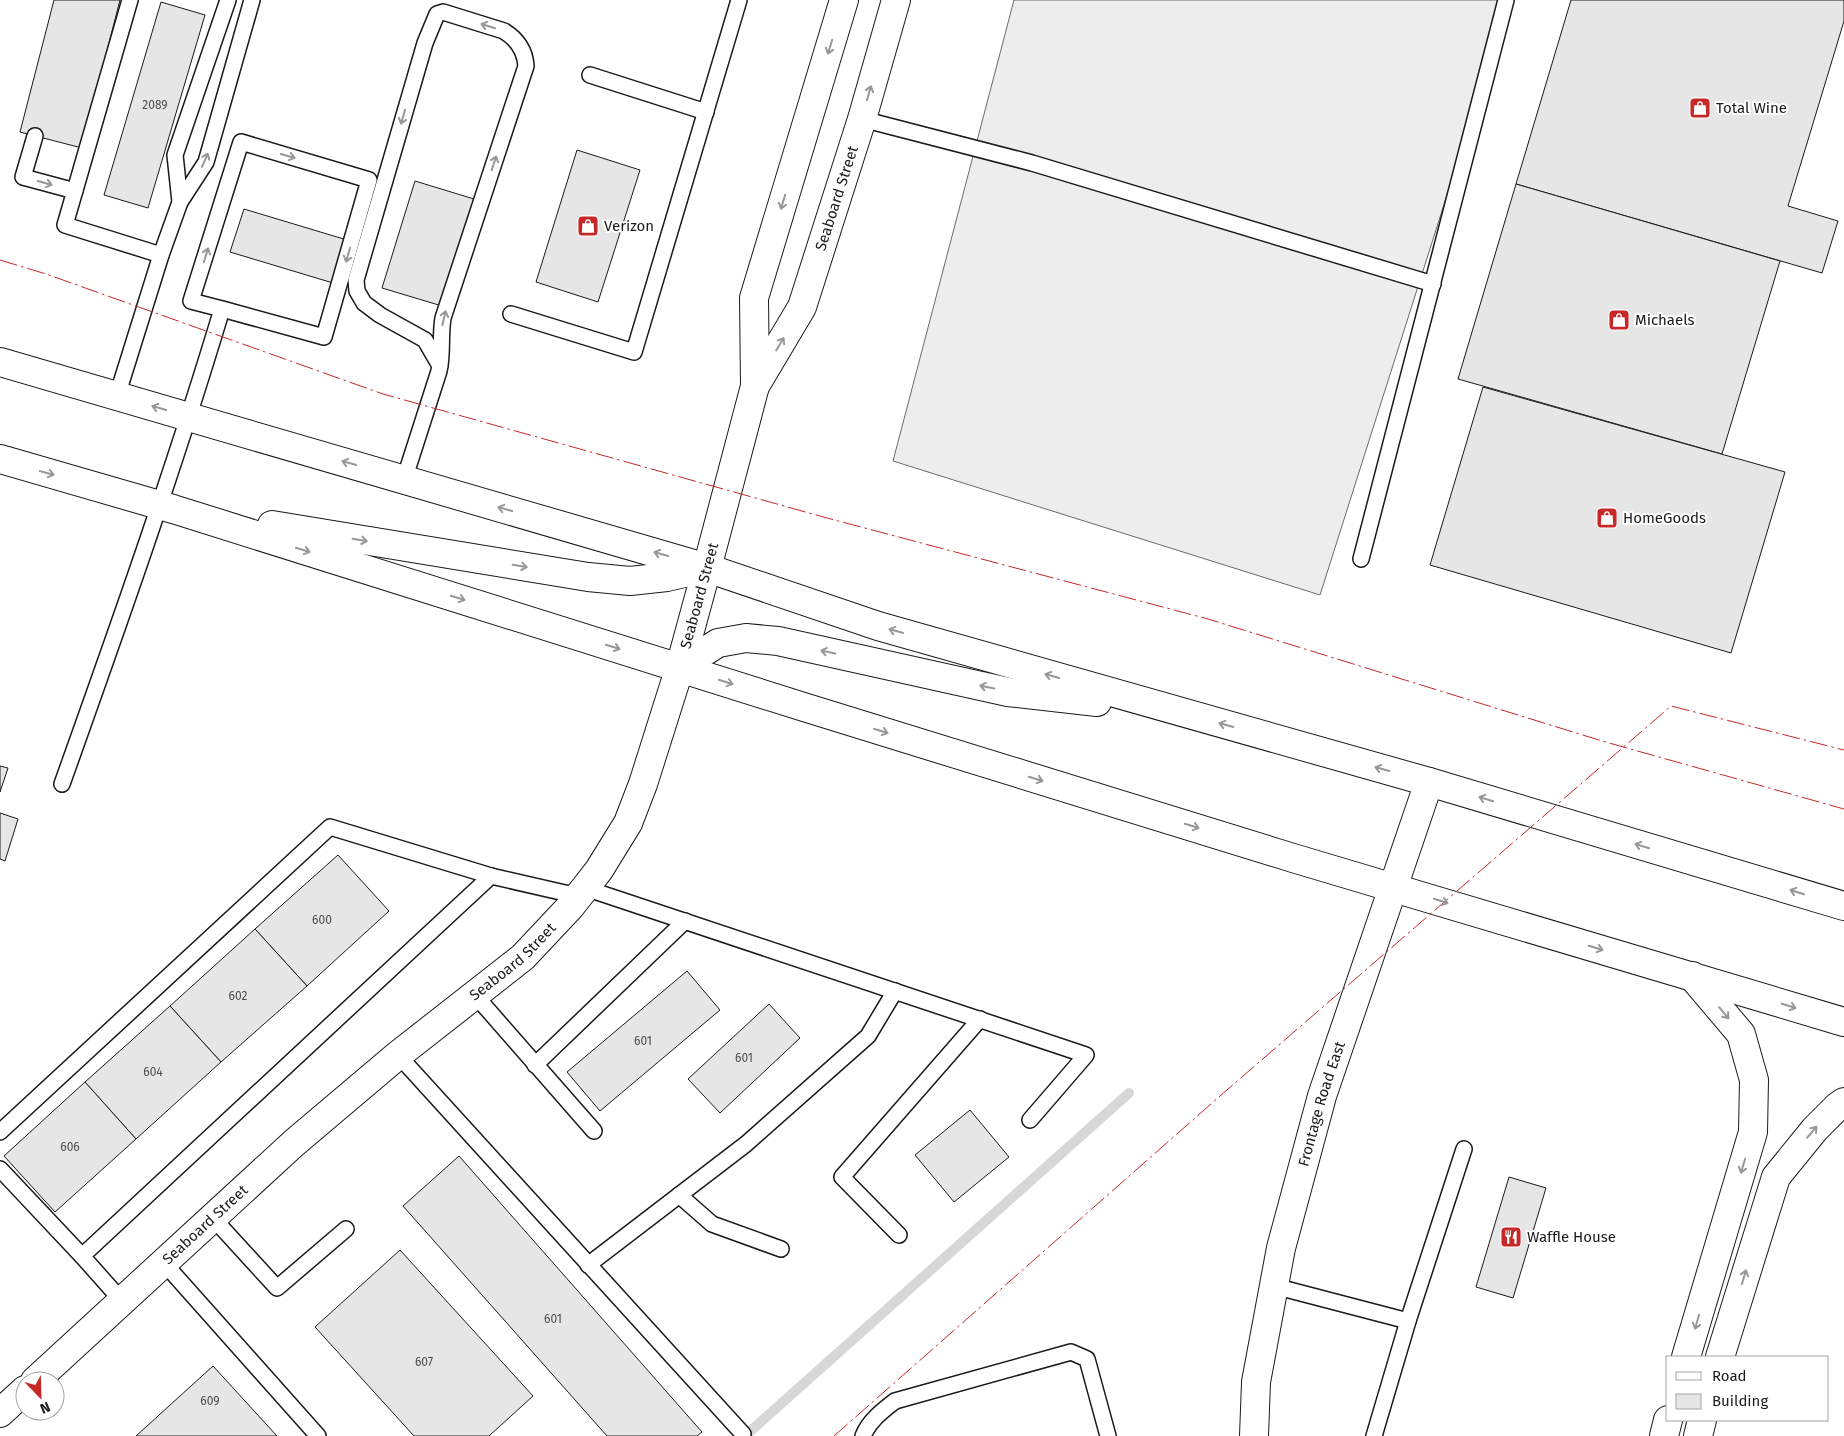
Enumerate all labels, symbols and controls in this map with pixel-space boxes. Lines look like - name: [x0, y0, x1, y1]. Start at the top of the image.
- one-way arrow: [480, 20, 496, 30]
- one-way arrow: [825, 38, 835, 54]
- one-way arrow: [865, 86, 874, 102]
- shop icon: Total Wine: [1688, 96, 1712, 120]
- house number: 2089: [142, 98, 168, 112]
- place label: Total Wine: [1716, 99, 1787, 117]
- one-way arrow: [398, 109, 408, 125]
- street label: Seaboard Street: [812, 143, 862, 253]
- one-way arrow: [279, 151, 295, 161]
- one-way arrow: [201, 153, 211, 168]
- one-way arrow: [489, 155, 499, 171]
- one-way arrow: [37, 178, 53, 188]
- one-way arrow: [778, 194, 788, 210]
- shop icon: Verizon: [576, 214, 600, 238]
- place label: Verizon: [604, 217, 654, 235]
- one-way arrow: [342, 246, 352, 262]
- one-way arrow: [201, 247, 211, 263]
- shop icon: Michaels: [1607, 308, 1631, 332]
- one-way arrow: [440, 310, 449, 326]
- place label: Michaels: [1635, 311, 1695, 329]
- one-way arrow: [775, 338, 785, 352]
- one-way arrow: [151, 403, 167, 412]
- one-way arrow: [341, 458, 357, 468]
- one-way arrow: [38, 468, 54, 478]
- one-way arrow: [497, 504, 513, 513]
- shop icon: HomeGoods: [1595, 506, 1619, 530]
- place label: HomeGoods: [1623, 509, 1706, 527]
- one-way arrow: [351, 535, 367, 545]
- street label: Seaboard Street: [676, 540, 722, 651]
- one-way arrow: [295, 545, 311, 555]
- one-way arrow: [653, 549, 669, 559]
- one-way arrow: [512, 562, 528, 572]
- one-way arrow: [450, 594, 466, 604]
- one-way arrow: [889, 626, 905, 636]
- one-way arrow: [605, 642, 621, 652]
- one-way arrow: [821, 647, 837, 656]
- one-way arrow: [1045, 670, 1061, 680]
- one-way arrow: [718, 678, 733, 687]
- one-way arrow: [979, 682, 995, 691]
- one-way arrow: [1218, 719, 1234, 729]
- one-way arrow: [873, 727, 888, 736]
- one-way arrow: [1375, 763, 1391, 773]
- one-way arrow: [1028, 774, 1044, 784]
- one-way arrow: [1478, 793, 1494, 803]
- one-way arrow: [1183, 822, 1199, 832]
- one-way arrow: [1634, 840, 1650, 850]
- one-way arrow: [1790, 887, 1806, 897]
- one-way arrow: [1432, 897, 1448, 907]
- house number: 600: [312, 913, 332, 927]
- street label: Seaboard Street: [466, 919, 560, 1004]
- one-way arrow: [1588, 943, 1604, 953]
- house number: 602: [229, 989, 248, 1003]
- one-way arrow: [1781, 1001, 1797, 1011]
- one-way arrow: [1718, 1007, 1729, 1020]
- house number: 601: [634, 1034, 652, 1048]
- street label: Frontage Road East: [1294, 1039, 1349, 1168]
- house number: 601: [735, 1051, 753, 1065]
- house number: 604: [143, 1065, 163, 1079]
- one-way arrow: [1806, 1126, 1818, 1139]
- house number: 606: [60, 1140, 80, 1154]
- one-way arrow: [1738, 1158, 1748, 1174]
- street label: Seaboard Street: [159, 1181, 252, 1268]
- restaurant icon: Waffle House: [1499, 1225, 1523, 1249]
- place label: Waffle House: [1527, 1228, 1616, 1246]
- one-way arrow: [1739, 1269, 1749, 1285]
- house number: 601: [544, 1312, 562, 1326]
- one-way arrow: [1691, 1313, 1701, 1329]
- house number: 607: [415, 1355, 433, 1369]
- legend: [1666, 1356, 1829, 1421]
- text: Road: [1712, 1367, 1747, 1385]
- north arrow: [15, 1371, 65, 1421]
- text: Building: [1712, 1392, 1768, 1410]
- house number: 609: [200, 1394, 220, 1408]
- text: N: [37, 1398, 52, 1417]

